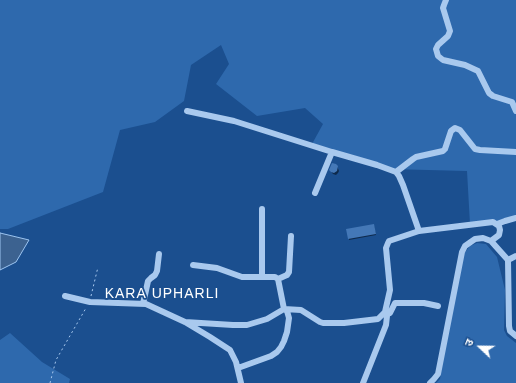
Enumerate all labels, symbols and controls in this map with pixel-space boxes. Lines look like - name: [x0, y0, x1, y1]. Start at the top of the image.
- district label: KARA UPHARLI: [105, 286, 219, 302]
- north arrow: [460, 327, 500, 367]
- text: उ: [462, 337, 476, 348]

